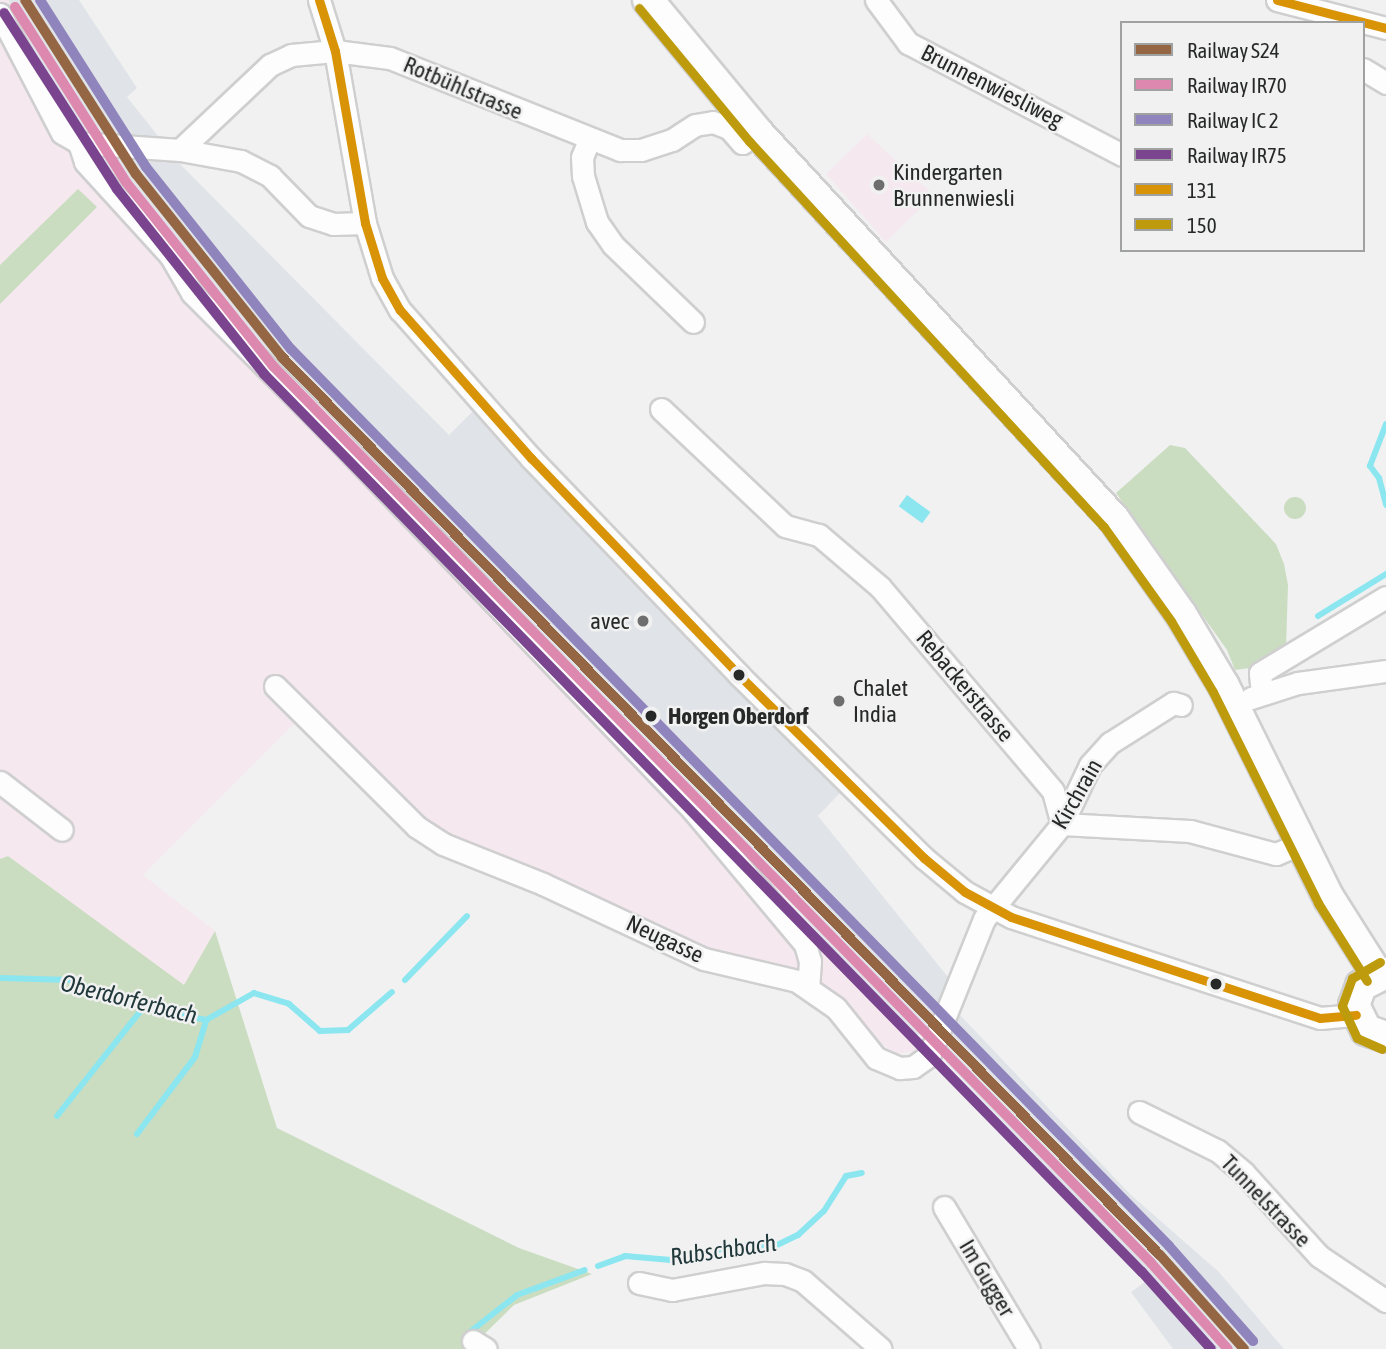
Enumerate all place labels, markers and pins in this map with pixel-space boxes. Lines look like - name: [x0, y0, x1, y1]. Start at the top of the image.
- place label: Kindergarten Brunnenwiesli: [893, 158, 1015, 212]
- marker: Kindergarten Brunnenwiesli: [871, 177, 887, 193]
- place label: avec: [590, 607, 629, 635]
- marker: avec: [635, 613, 651, 629]
- unlabelled marker: [732, 668, 746, 682]
- place label: Chalet India: [853, 674, 908, 728]
- marker: Chalet India: [831, 693, 847, 709]
- place label: Horgen Oberdorf: [668, 702, 809, 730]
- marker: Horgen Oberdorf: [640, 705, 662, 727]
- unlabelled marker: [1209, 977, 1223, 991]

